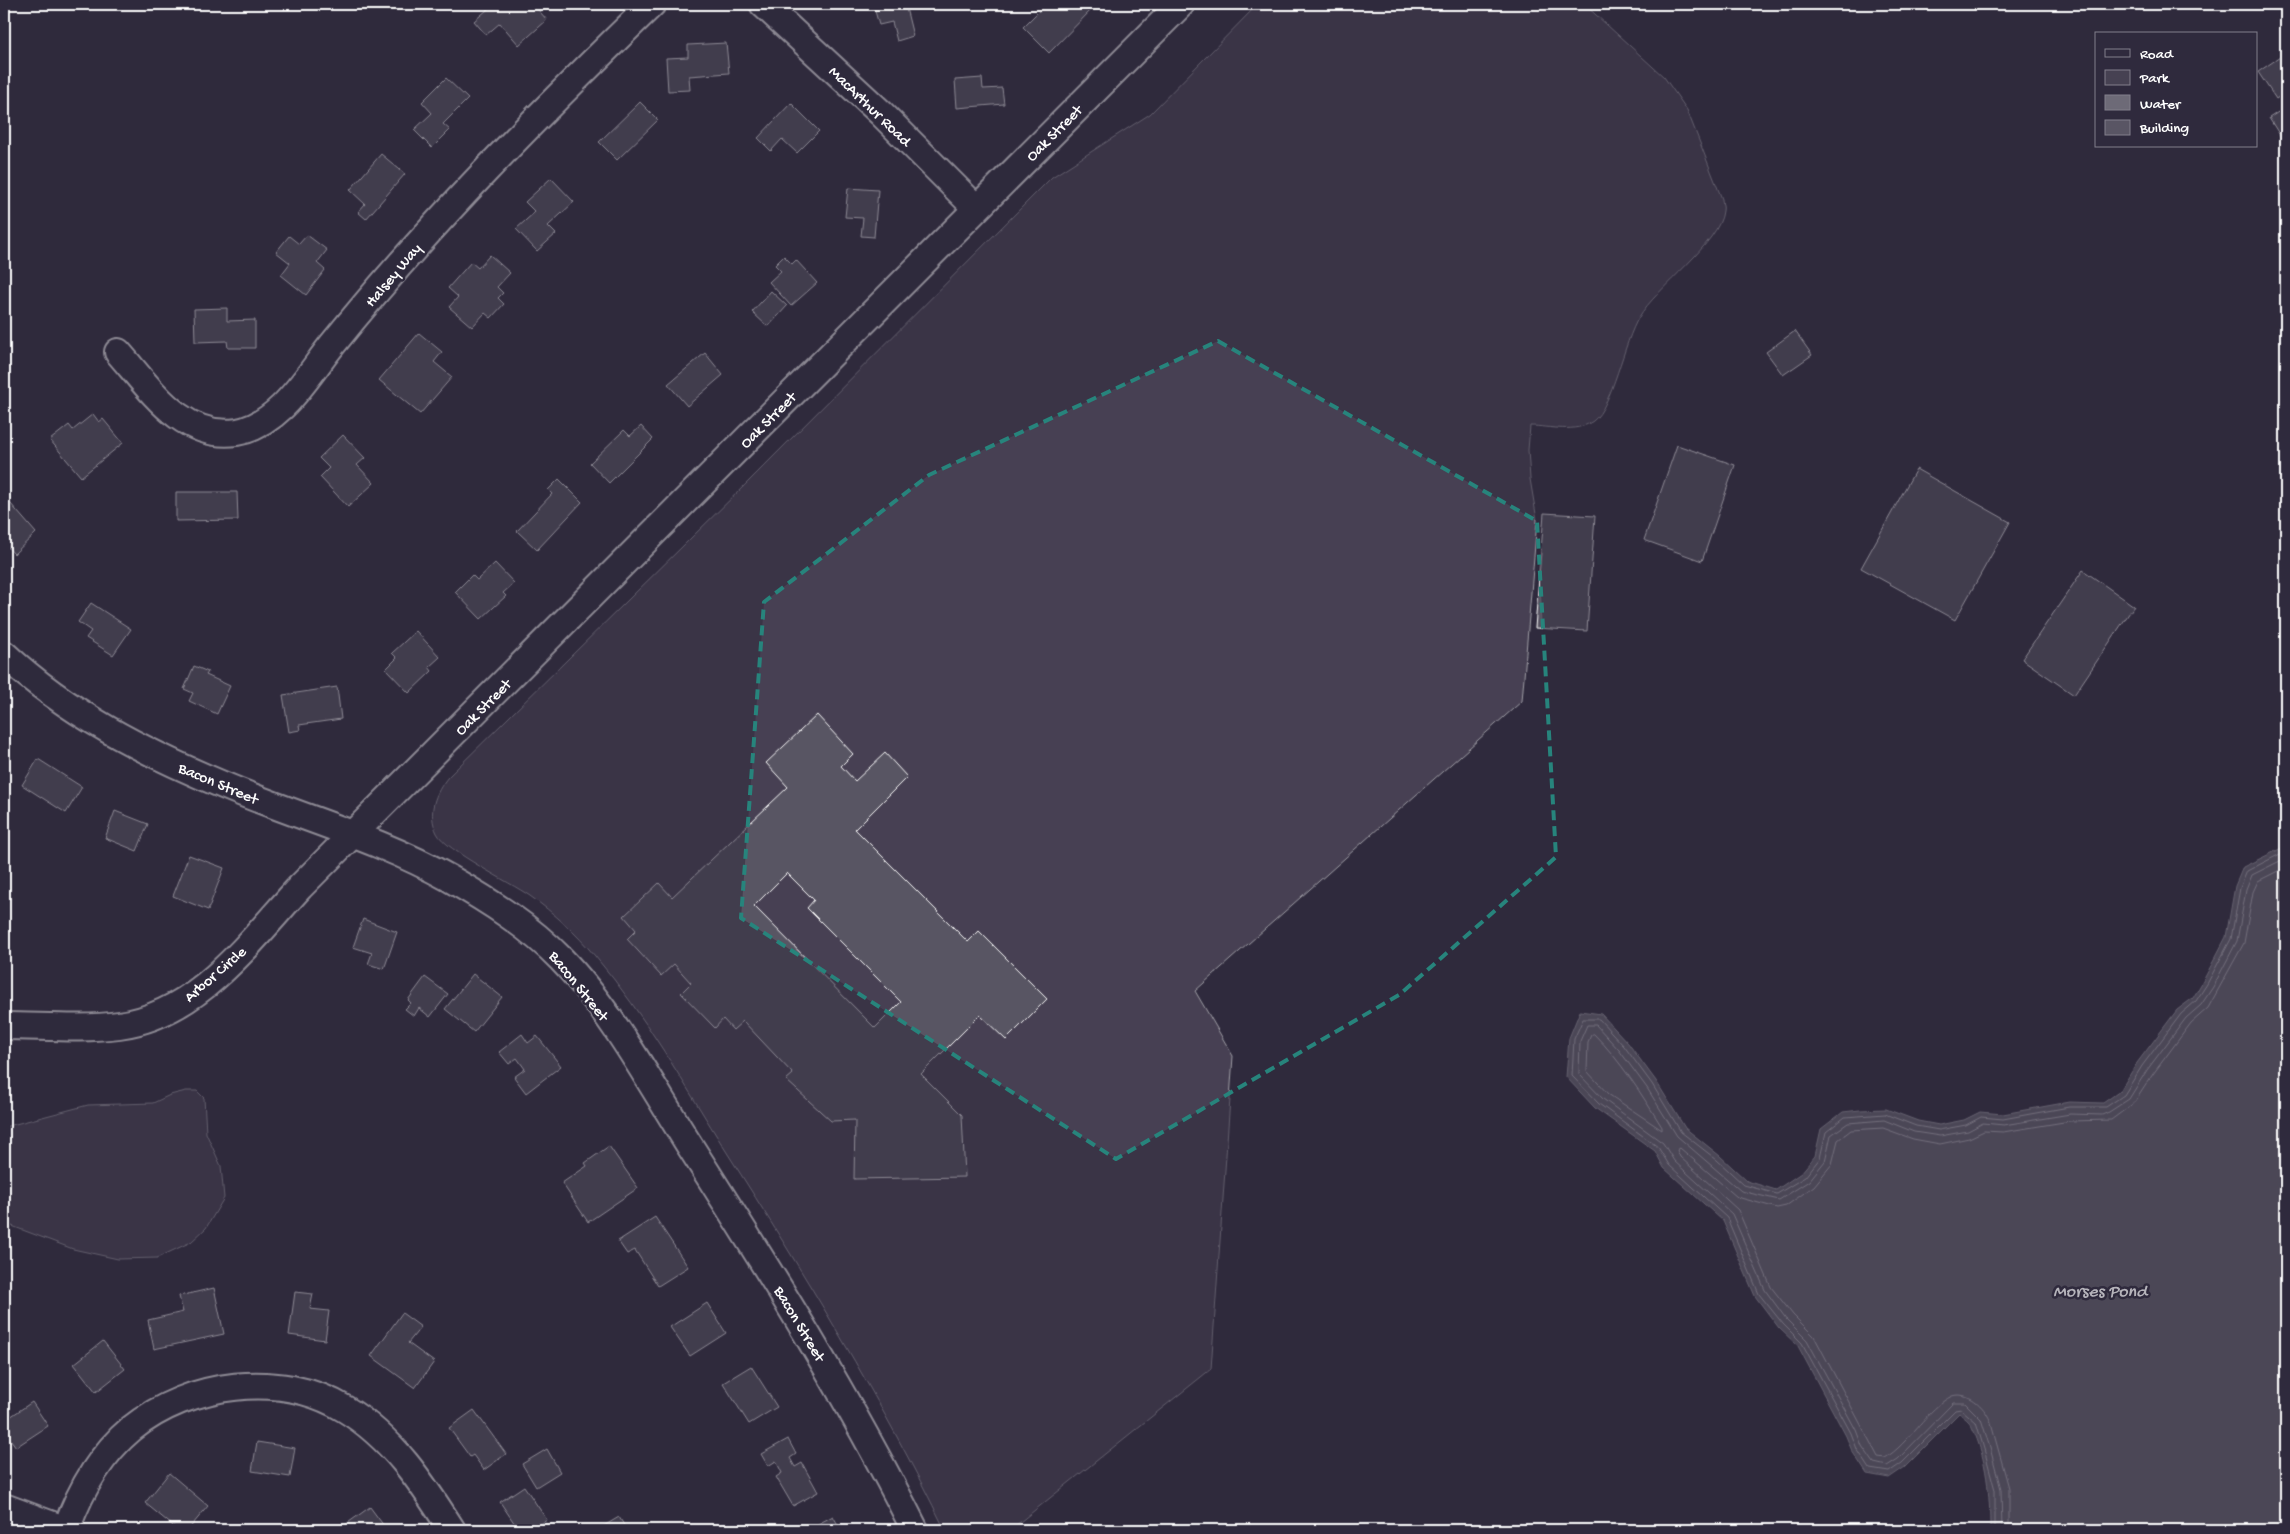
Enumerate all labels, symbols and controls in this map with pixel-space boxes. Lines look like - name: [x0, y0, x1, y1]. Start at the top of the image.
- legend: [2095, 32, 2258, 148]
- text: Road: [2140, 46, 2174, 64]
- street label: MacArthur Road: [823, 63, 915, 153]
- text: Park: [2139, 70, 2170, 88]
- text: Water: [2140, 96, 2182, 114]
- street label: Oak Street: [1023, 101, 1089, 167]
- text: Building: [2139, 120, 2189, 138]
- street label: Halsey Way: [362, 240, 427, 312]
- street label: Oak Street: [737, 388, 803, 454]
- street label: Oak Street: [452, 675, 518, 741]
- street label: Bacon Street: [174, 760, 262, 811]
- street label: Arbor Circle: [181, 943, 252, 1008]
- street label: Bacon Street: [543, 947, 612, 1027]
- water label: Morses Pond: [2053, 1282, 2149, 1303]
- street label: Bacon Street: [767, 1283, 829, 1367]

